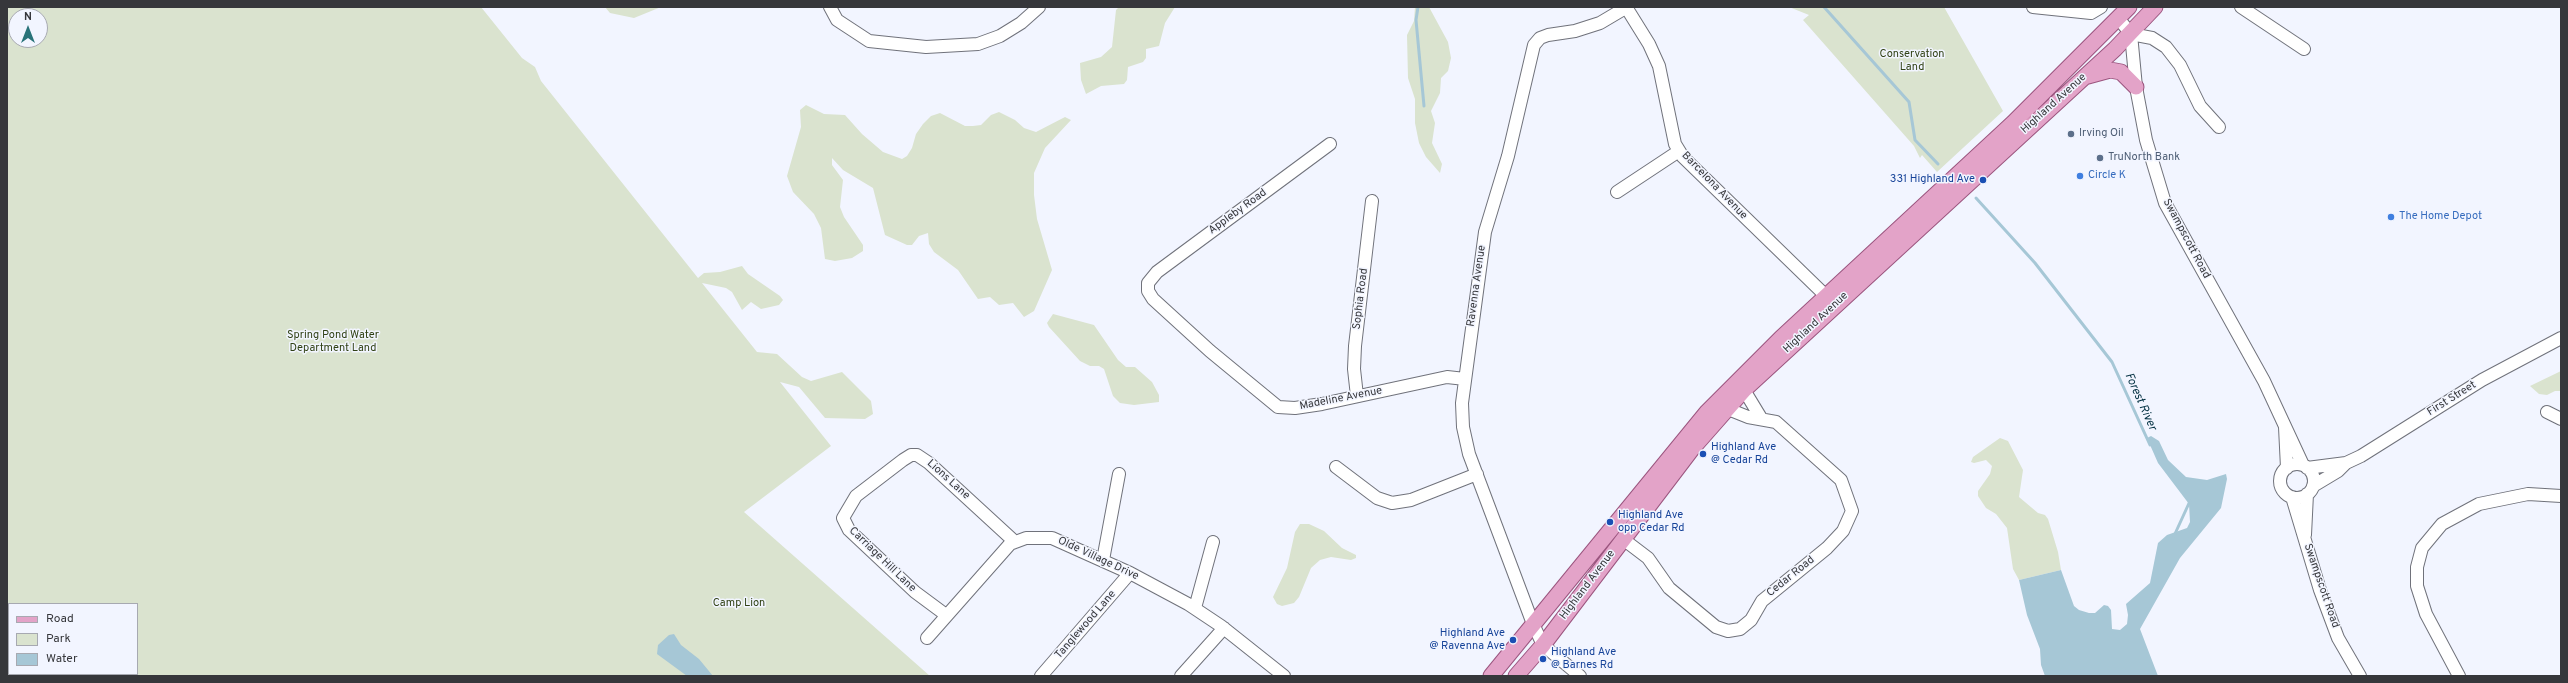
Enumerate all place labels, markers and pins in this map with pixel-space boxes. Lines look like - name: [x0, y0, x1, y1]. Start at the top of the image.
- place label: Irving Oil: [2079, 127, 2124, 141]
- marker: Irving Oil: [2066, 129, 2076, 139]
- place label: TruNorth Bank: [2108, 151, 2180, 165]
- marker: TruNorth Bank: [2095, 153, 2105, 163]
- place label: Circle K: [2088, 169, 2126, 183]
- marker: Circle K: [2075, 171, 2085, 181]
- place label: 331 Highland Ave: [1890, 173, 1975, 187]
- marker: 331 Highland Ave: [1978, 175, 1988, 185]
- place label: The Home Depot: [2399, 210, 2482, 224]
- marker: The Home Depot: [2386, 212, 2396, 222]
- place label: Highland Ave @ Cedar Rd: [1711, 441, 1776, 467]
- marker: Highland Ave @ Cedar Rd: [1698, 449, 1708, 459]
- place label: Highland Ave opp Cedar Rd: [1618, 509, 1685, 535]
- marker: Highland Ave opp Cedar Rd: [1605, 517, 1615, 527]
- place label: Highland Ave @ Ravenna Ave: [1430, 627, 1505, 653]
- marker: Highland Ave @ Ravenna Ave: [1508, 635, 1518, 645]
- place label: Highland Ave @ Barnes Rd: [1551, 646, 1616, 672]
- marker: Highland Ave @ Barnes Rd: [1538, 654, 1548, 664]

